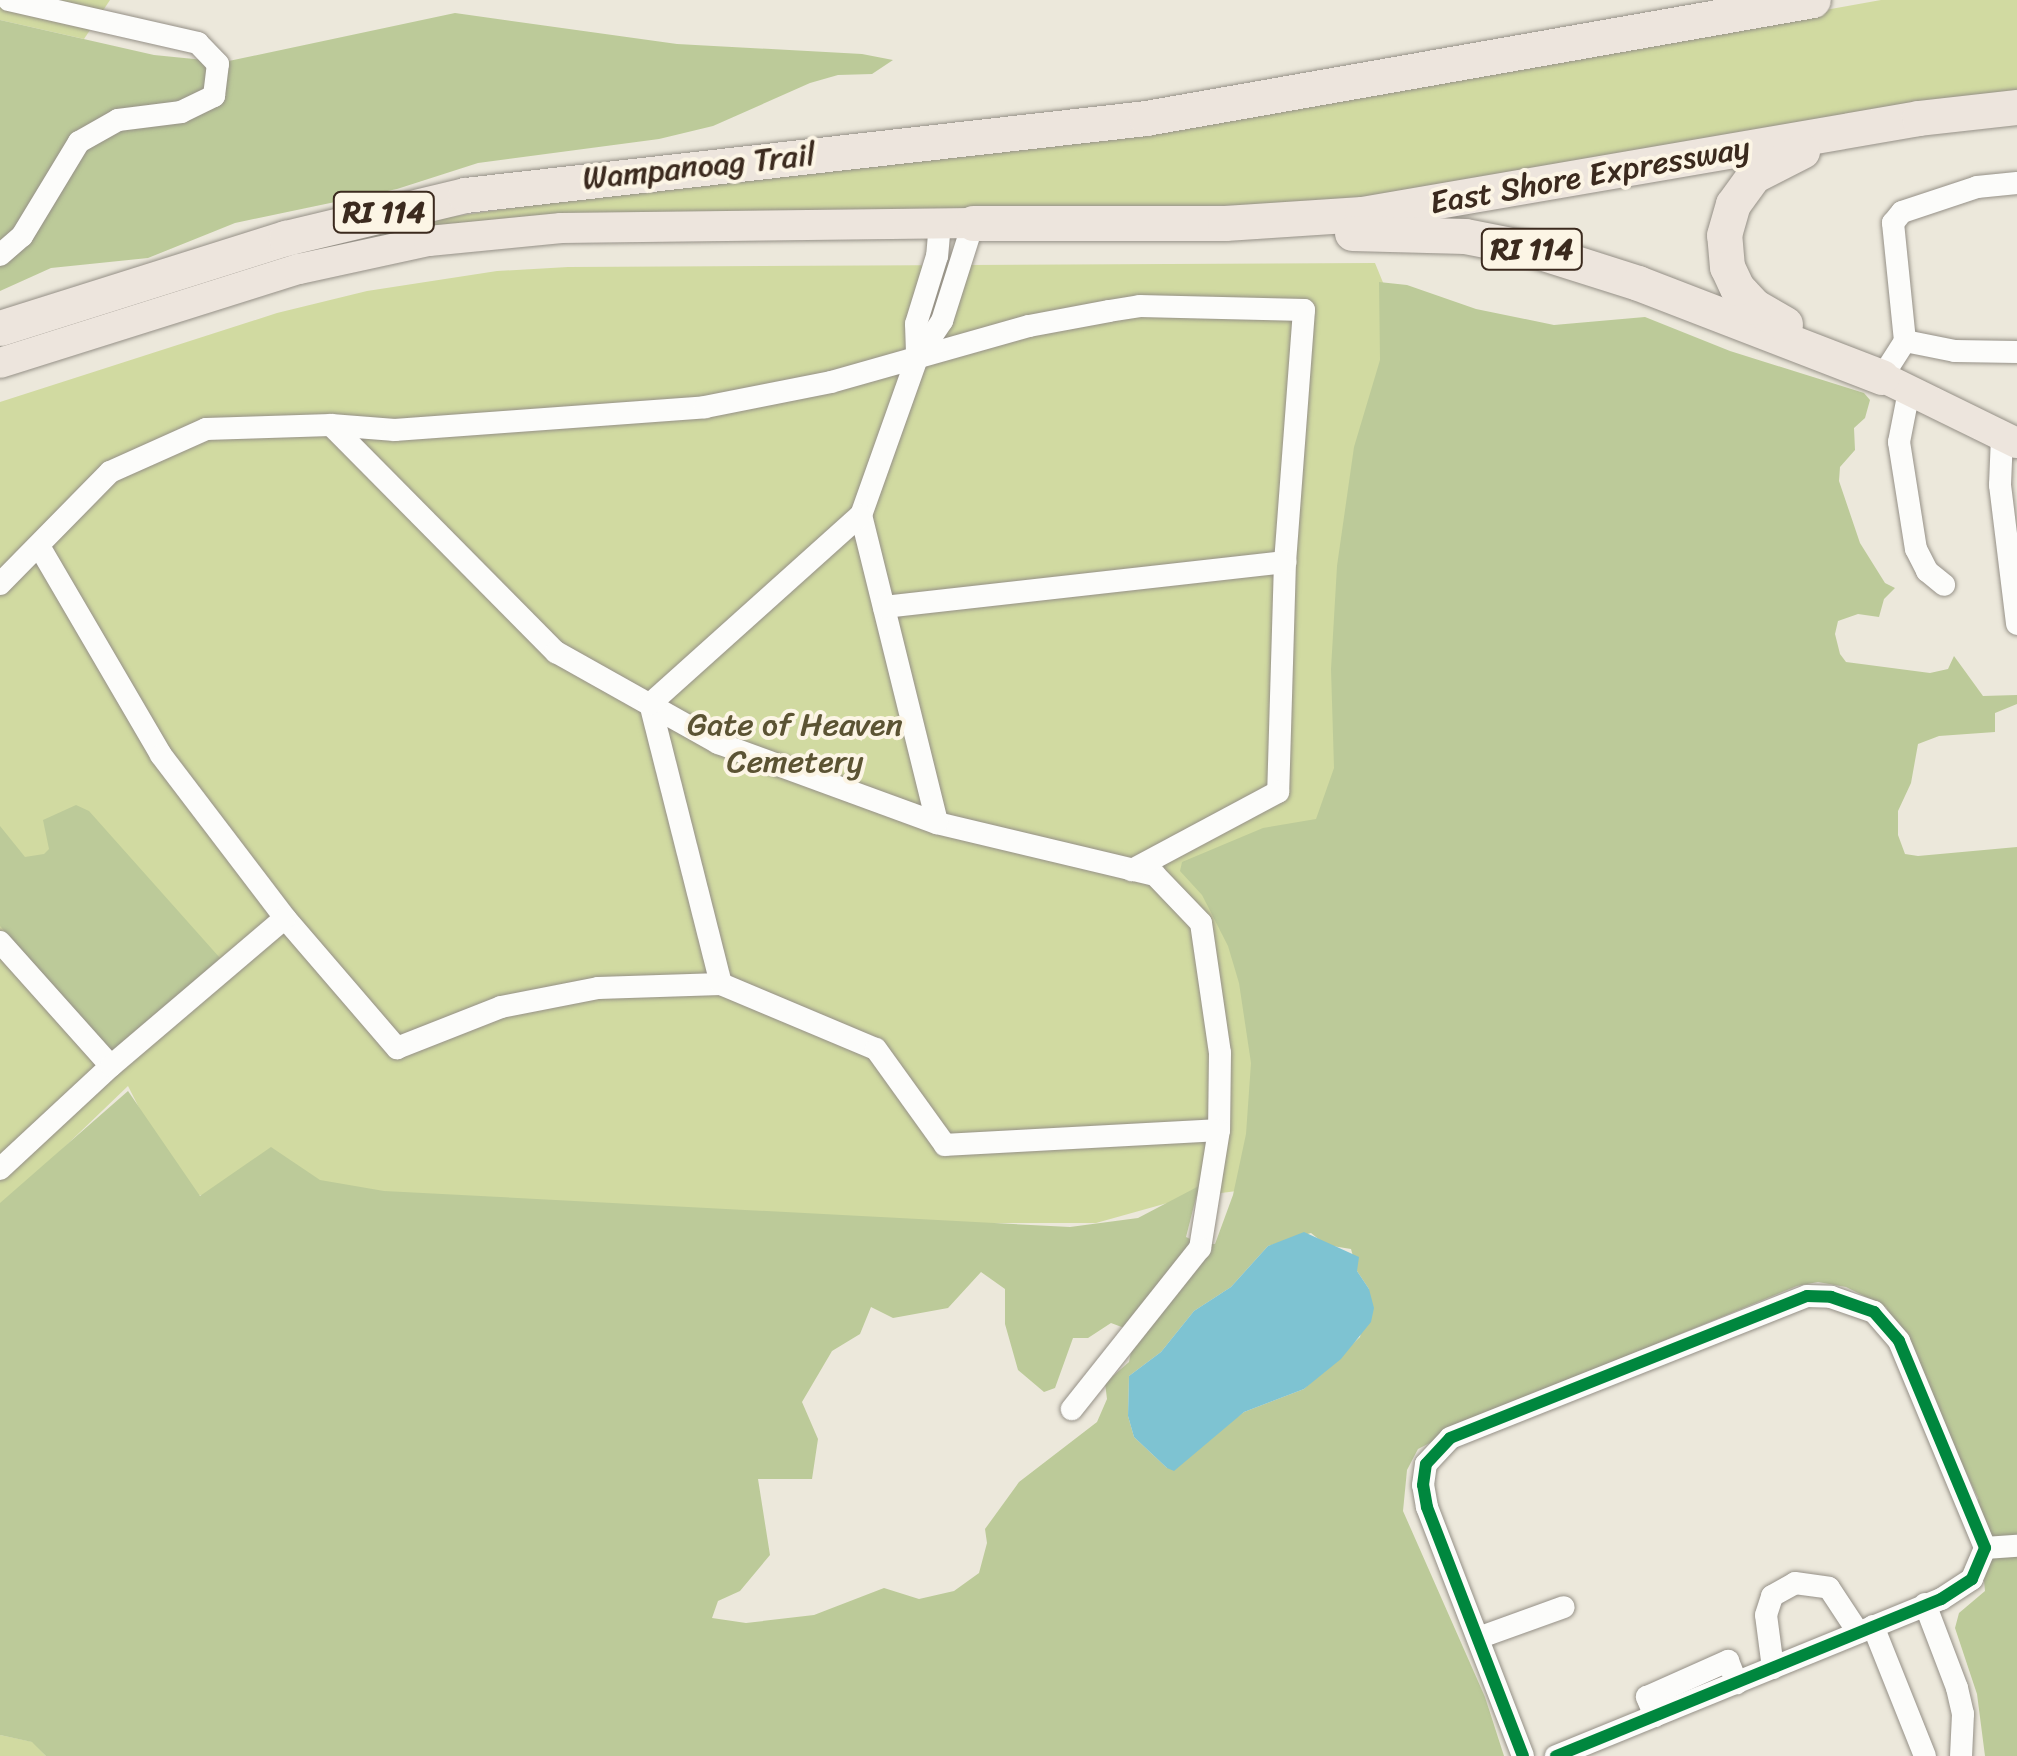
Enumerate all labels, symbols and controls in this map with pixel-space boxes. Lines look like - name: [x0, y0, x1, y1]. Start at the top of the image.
- street label: East Shore Expressway: [1426, 129, 1754, 223]
- street label: Wampanoag Trail: [581, 136, 817, 198]
- road number: RI 114: [332, 187, 436, 237]
- road number: RI 114: [1480, 224, 1584, 274]
- park label: Gate of Heaven Cemetery: [687, 707, 903, 782]

